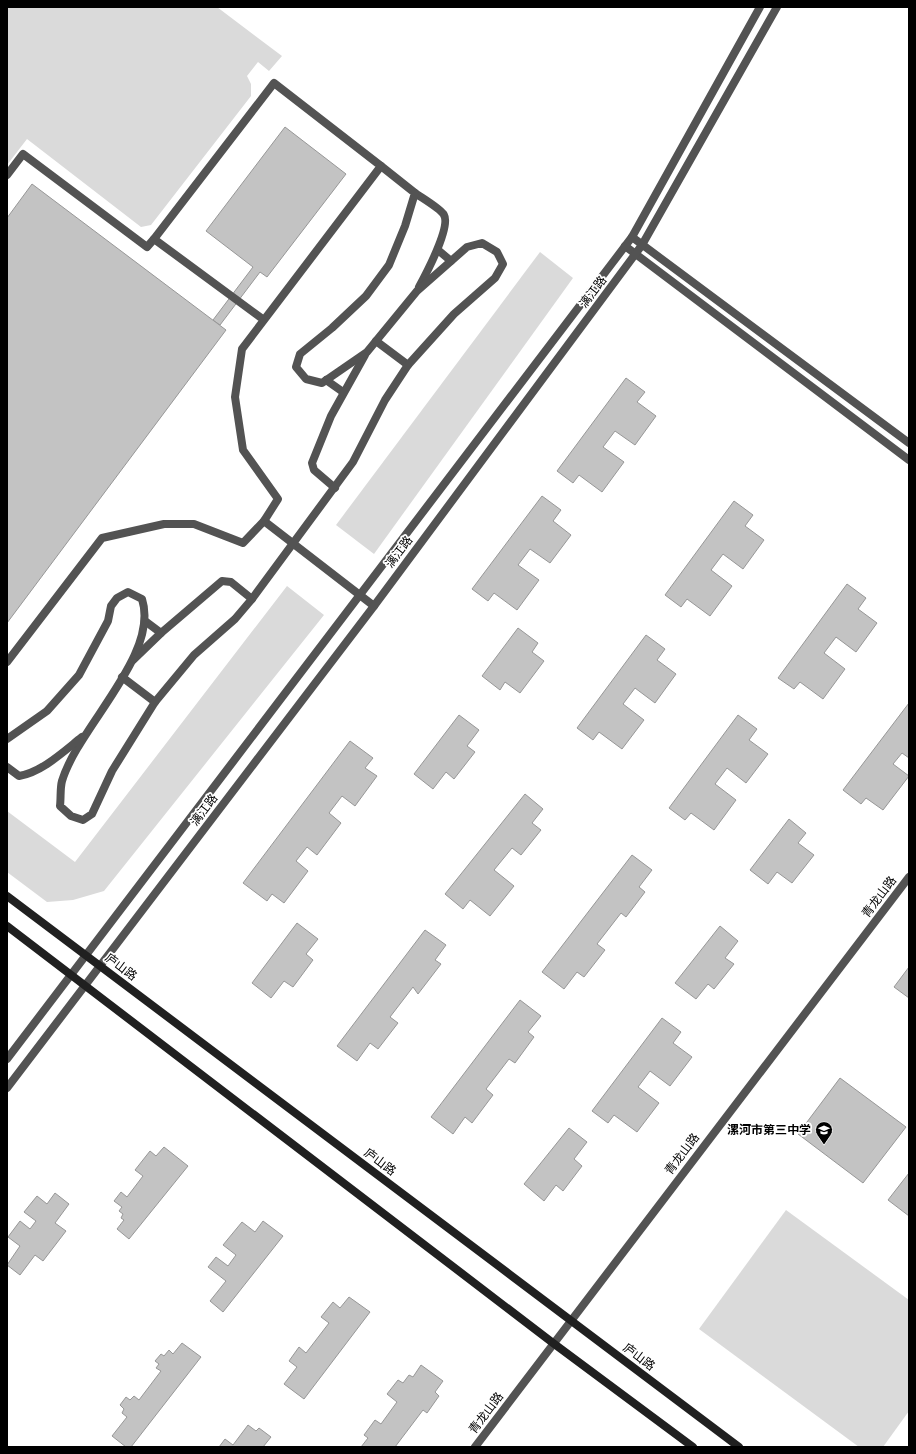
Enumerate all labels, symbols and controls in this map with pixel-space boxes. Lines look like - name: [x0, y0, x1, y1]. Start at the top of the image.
- street label: 漓江路: [577, 273, 609, 311]
- street label: 漓江路: [383, 533, 415, 571]
- street label: 漓江路: [188, 791, 220, 829]
- street label: 青龙山路: [859, 874, 899, 920]
- street label: 庐山路: [102, 951, 140, 983]
- school or university icon: 漯河市第三中学: [814, 1120, 834, 1145]
- place label: 漯河市第三中学: [727, 1123, 811, 1137]
- street label: 青龙山路: [662, 1131, 702, 1177]
- street label: 庐山路: [361, 1146, 399, 1178]
- street label: 庐山路: [620, 1341, 658, 1373]
- street label: 青龙山路: [466, 1390, 506, 1436]

